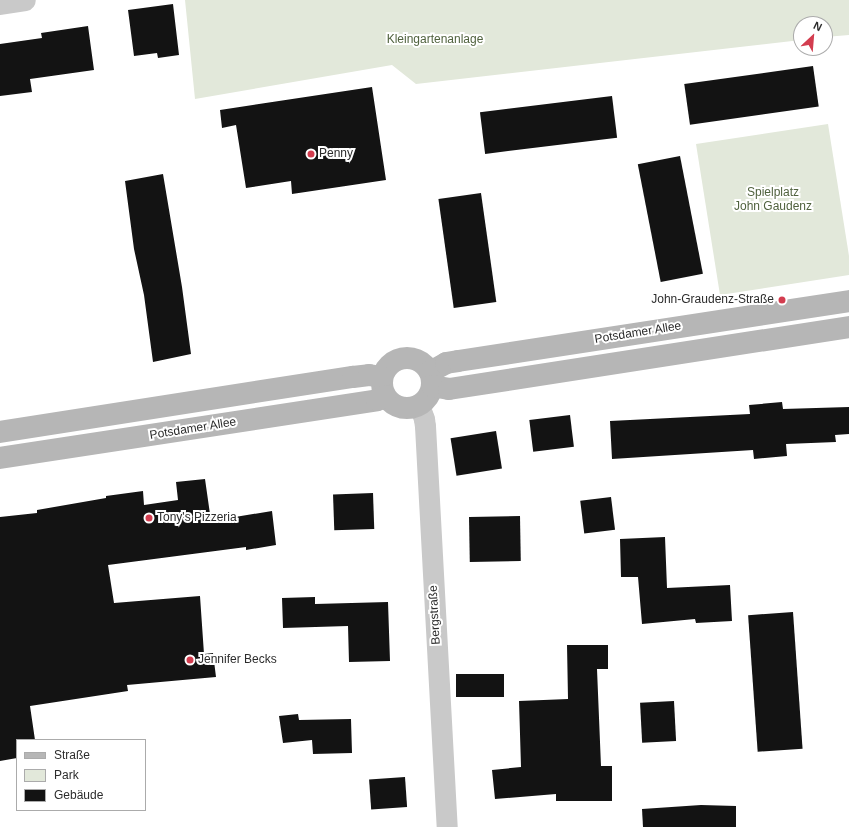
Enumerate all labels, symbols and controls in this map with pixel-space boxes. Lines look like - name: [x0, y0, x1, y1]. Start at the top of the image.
- north arrow: [793, 16, 833, 56]
- text: N: [812, 19, 824, 33]
- park label: Kleingartenanlage: [387, 33, 483, 47]
- place label: Penny: [319, 147, 353, 161]
- marker: Penny: [306, 149, 316, 159]
- park label: Spielplatz John Gaudenz: [734, 186, 812, 214]
- place label: John-Graudenz-Straße: [651, 293, 774, 307]
- marker: John-Graudenz-Straße: [777, 295, 787, 305]
- street label: Potsdamer Allee: [593, 319, 683, 347]
- street label: Potsdamer Allee: [148, 415, 238, 443]
- place label: Tony's Pizzeria: [157, 511, 237, 525]
- marker: Tony's Pizzeria: [144, 513, 154, 523]
- street label: Bergstraße: [426, 585, 444, 645]
- place label: Jennifer Becks: [198, 653, 277, 667]
- marker: Jennifer Becks: [185, 655, 195, 665]
- legend: [16, 739, 146, 811]
- text: Straße: [54, 748, 90, 762]
- text: Park: [54, 768, 79, 782]
- text: Gebäude: [54, 788, 103, 802]

